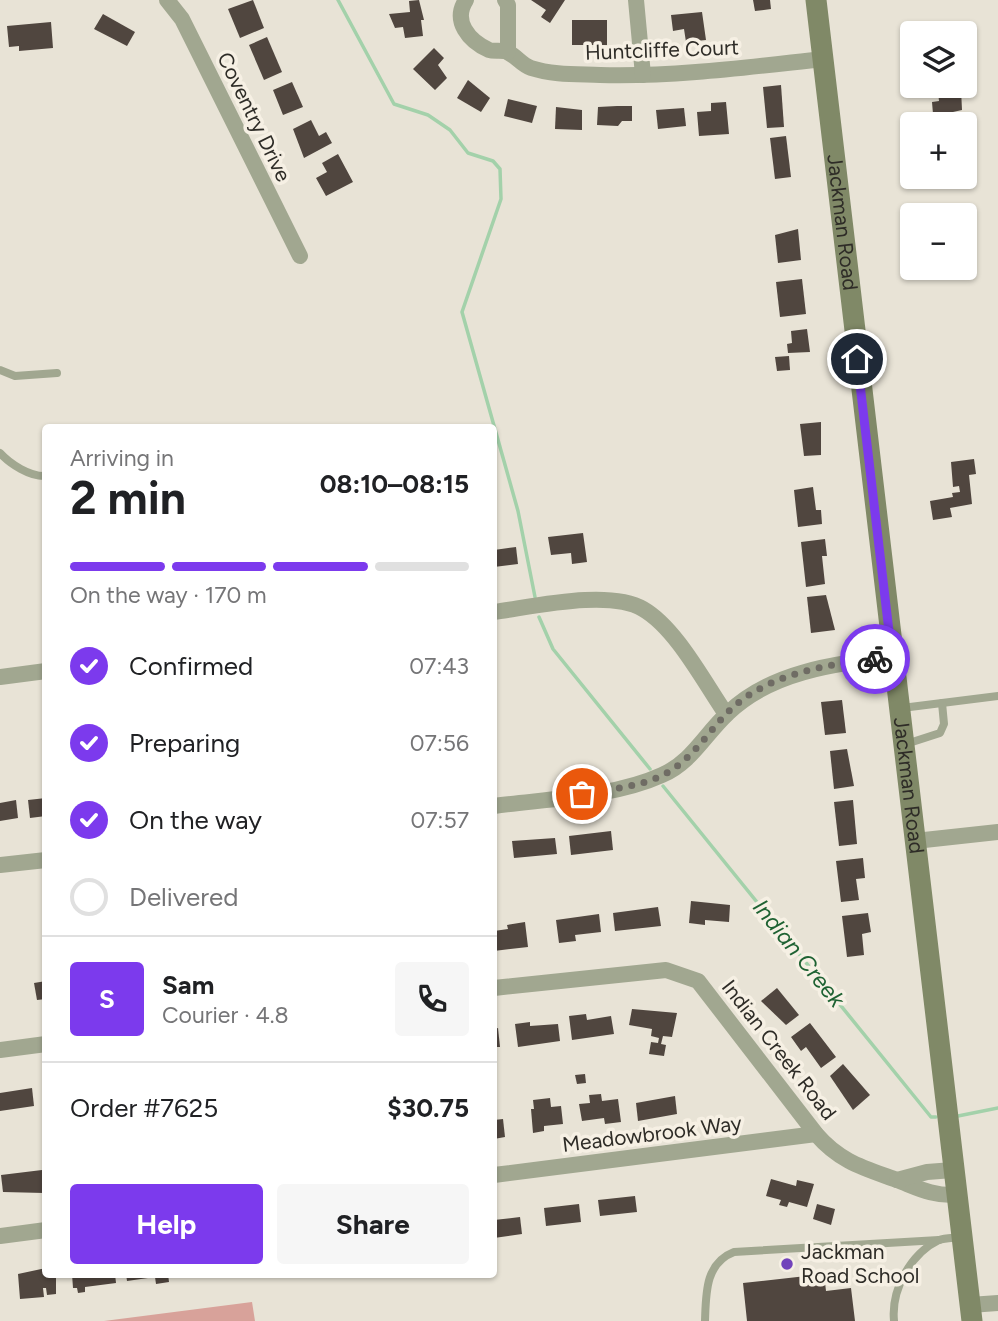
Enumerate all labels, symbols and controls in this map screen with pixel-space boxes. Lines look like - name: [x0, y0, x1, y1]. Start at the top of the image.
- map controls: [900, 21, 977, 280]
- button: layers: [900, 21, 977, 98]
- street label: Huntcliffe Court: [585, 34, 739, 65]
- street label: Coventry Drive: [212, 48, 297, 186]
- button: +: [900, 112, 977, 189]
- street label: Jackman Road: [822, 153, 863, 292]
- button: −: [900, 203, 977, 280]
- pin: [827, 329, 887, 389]
- icon: home: [838, 340, 876, 378]
- text: Arriving in: [70, 444, 174, 472]
- text: 08:10–08:15: [320, 468, 469, 500]
- text: 2 min: [70, 470, 186, 526]
- text: On the way · 170 m: [70, 581, 267, 609]
- courier: [840, 624, 910, 694]
- icon: bike: [856, 640, 894, 678]
- icon: check: [70, 647, 108, 685]
- text: Confirmed: [129, 650, 253, 682]
- text: 07:43: [409, 652, 469, 680]
- street label: Jackman Road: [889, 716, 930, 855]
- icon: check: [70, 724, 108, 762]
- text: Preparing: [129, 727, 240, 759]
- text: 07:56: [410, 729, 469, 757]
- pin: [552, 764, 612, 824]
- icon: bag: [563, 775, 601, 813]
- icon: check: [70, 801, 108, 839]
- text: On the way: [129, 804, 262, 836]
- text: 07:57: [411, 806, 469, 834]
- text: Delivered: [129, 881, 238, 913]
- water label: Indian Creek: [747, 893, 852, 1013]
- button: phone: [395, 962, 469, 1036]
- text: Sam: [162, 969, 214, 1001]
- street label: Indian Creek Road: [717, 975, 842, 1125]
- text: S: [99, 983, 115, 1015]
- text: Courier · 4.8: [162, 1001, 289, 1029]
- text: Order #7625: [70, 1092, 218, 1124]
- text: $30.75: [387, 1092, 469, 1124]
- street label: Meadowbrook Way: [561, 1110, 743, 1157]
- button: Help: [70, 1184, 263, 1264]
- button: Share: [277, 1184, 469, 1264]
- place label: Jackman Road School: [801, 1239, 919, 1288]
- marker: Jackman Road School: [779, 1256, 795, 1272]

